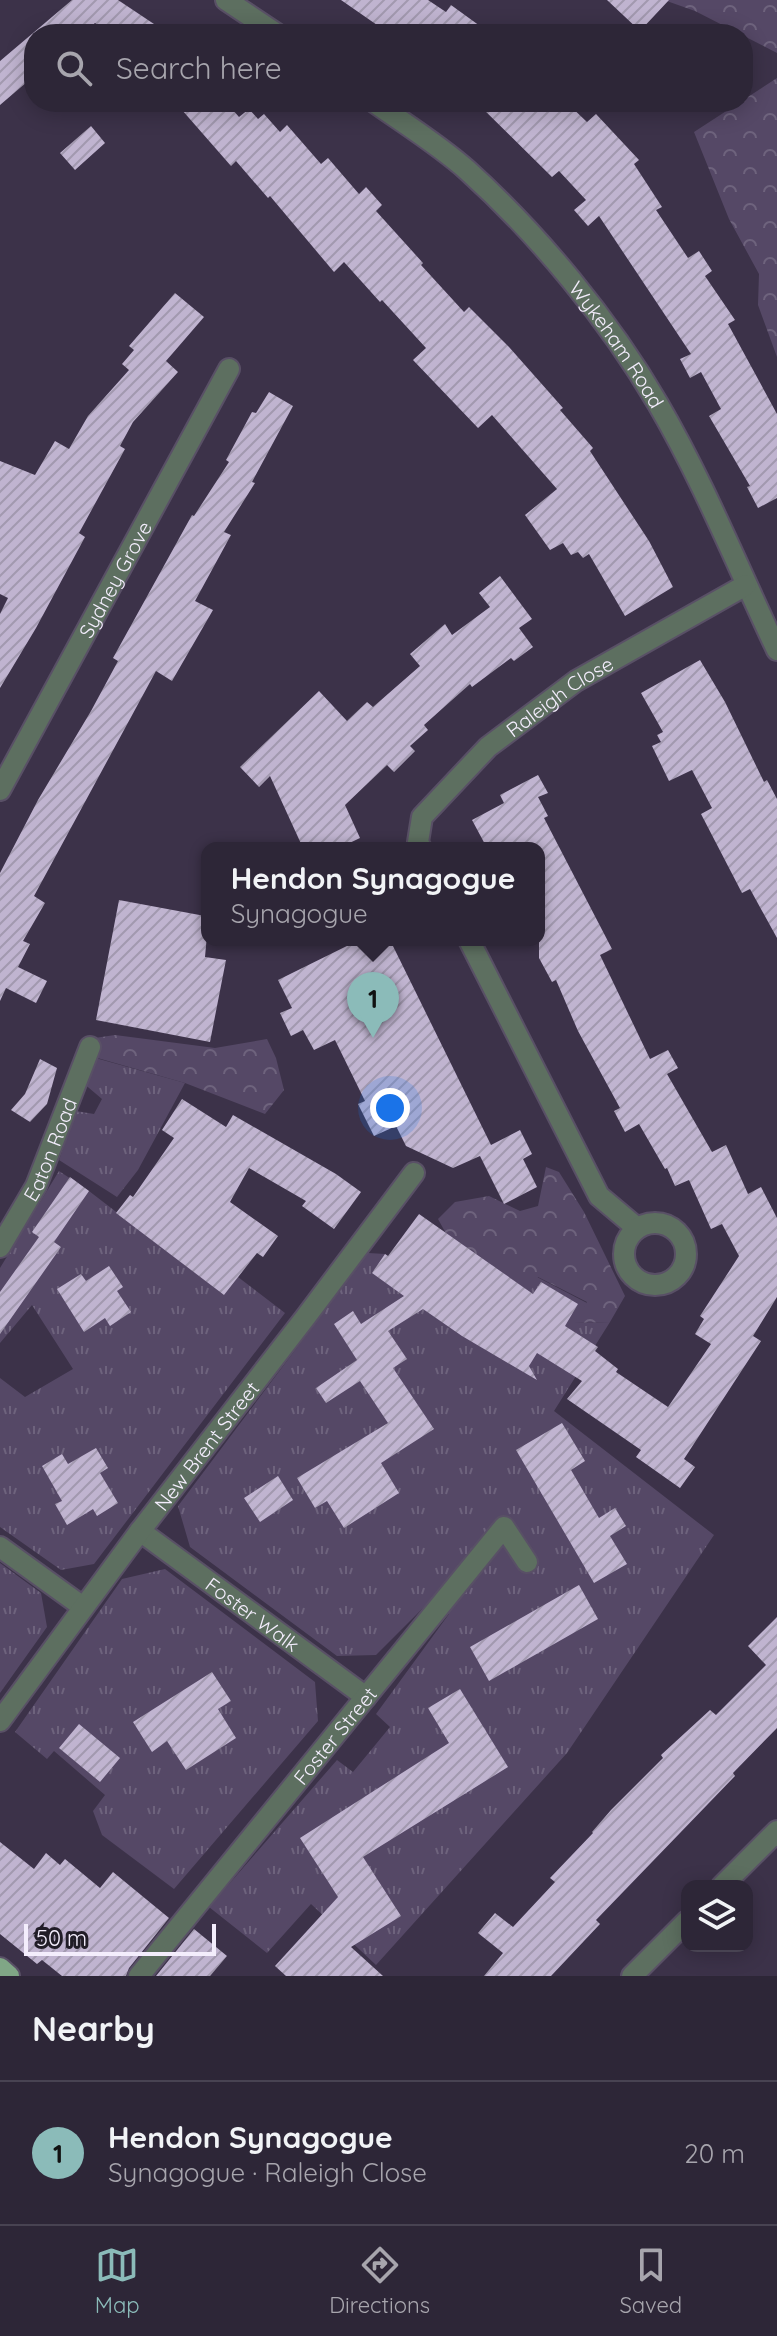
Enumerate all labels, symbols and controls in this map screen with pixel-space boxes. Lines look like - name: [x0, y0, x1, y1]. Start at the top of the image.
- search box: [24, 24, 753, 112]
- icon: search: [52, 46, 96, 90]
- text: Search here: [116, 49, 282, 87]
- street label: Wykeham Road: [564, 276, 670, 412]
- street label: Sydney Grove: [73, 516, 157, 642]
- street label: Raleigh Close: [501, 650, 617, 742]
- popup: [201, 842, 545, 946]
- text: Hendon Synagogue: [231, 859, 515, 897]
- text: Synagogue: [231, 897, 368, 930]
- pin: 1: [347, 972, 399, 1038]
- your location: [370, 1088, 410, 1128]
- street label: Eaton Road: [17, 1094, 82, 1206]
- street label: New Brent Street: [148, 1376, 264, 1515]
- street label: Foster Walk: [201, 1571, 305, 1657]
- street label: Foster Street: [288, 1681, 382, 1789]
- map controls: [681, 1880, 753, 1952]
- button: layers: [681, 1880, 753, 1952]
- scale bar: [24, 1920, 216, 1956]
- text: 50 m: [36, 1924, 87, 1952]
- text: Nearby: [32, 2007, 155, 2050]
- text: Hendon Synagogue: [108, 2118, 393, 2156]
- text: 1: [53, 2137, 63, 2170]
- text: 20 m: [684, 2137, 745, 2170]
- text: Synagogue · Raleigh Close: [108, 2156, 427, 2189]
- tab: Map: [95, 2243, 140, 2319]
- tab: Directions: [329, 2243, 430, 2319]
- tab: Saved: [619, 2243, 682, 2319]

